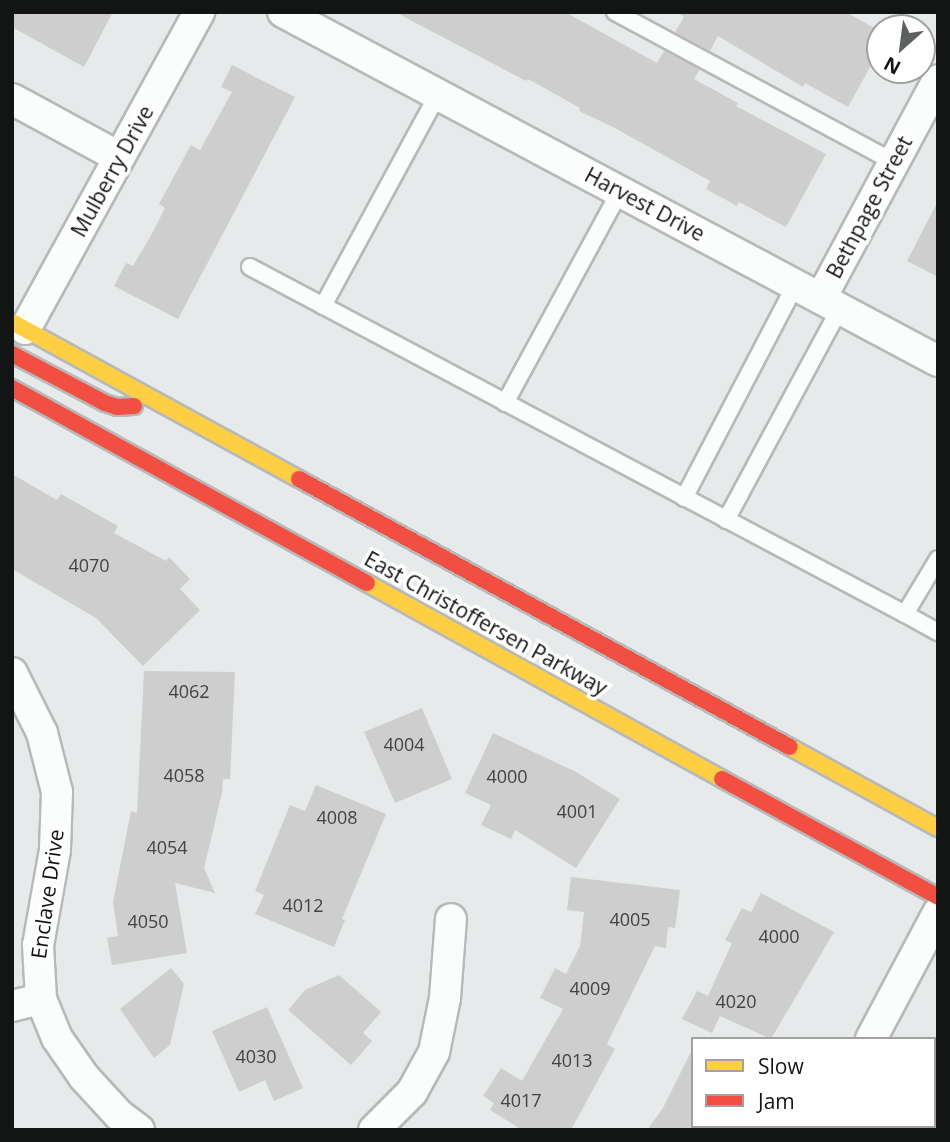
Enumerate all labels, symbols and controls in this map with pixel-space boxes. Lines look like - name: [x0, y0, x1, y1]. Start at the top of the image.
- north arrow: [866, 14, 936, 84]
- text: N: [879, 51, 905, 81]
- street label: Mulberry Drive: [66, 101, 158, 241]
- street label: Bethpage Street: [821, 132, 917, 282]
- street label: Harvest Drive: [581, 162, 709, 246]
- street label: East Christoffersen Parkway: [360, 546, 612, 700]
- house number: 4070: [68, 554, 110, 576]
- house number: 4062: [168, 680, 210, 702]
- house number: 4004: [383, 733, 425, 755]
- house number: 4058: [163, 764, 205, 786]
- house number: 4000: [486, 765, 528, 787]
- house number: 4001: [556, 800, 598, 822]
- house number: 4008: [316, 806, 358, 828]
- street label: Enclave Drive: [25, 828, 69, 960]
- house number: 4054: [146, 836, 188, 858]
- house number: 4012: [282, 894, 324, 916]
- house number: 4005: [609, 908, 651, 930]
- house number: 4050: [127, 910, 169, 932]
- house number: 4000: [758, 925, 800, 947]
- house number: 4009: [569, 977, 611, 999]
- house number: 4020: [715, 990, 757, 1012]
- legend: [691, 1037, 936, 1128]
- house number: 4030: [235, 1045, 277, 1067]
- house number: 4013: [551, 1049, 593, 1071]
- text: Slow: [758, 1052, 804, 1080]
- text: Jam: [758, 1087, 795, 1115]
- house number: 4017: [500, 1089, 542, 1111]

